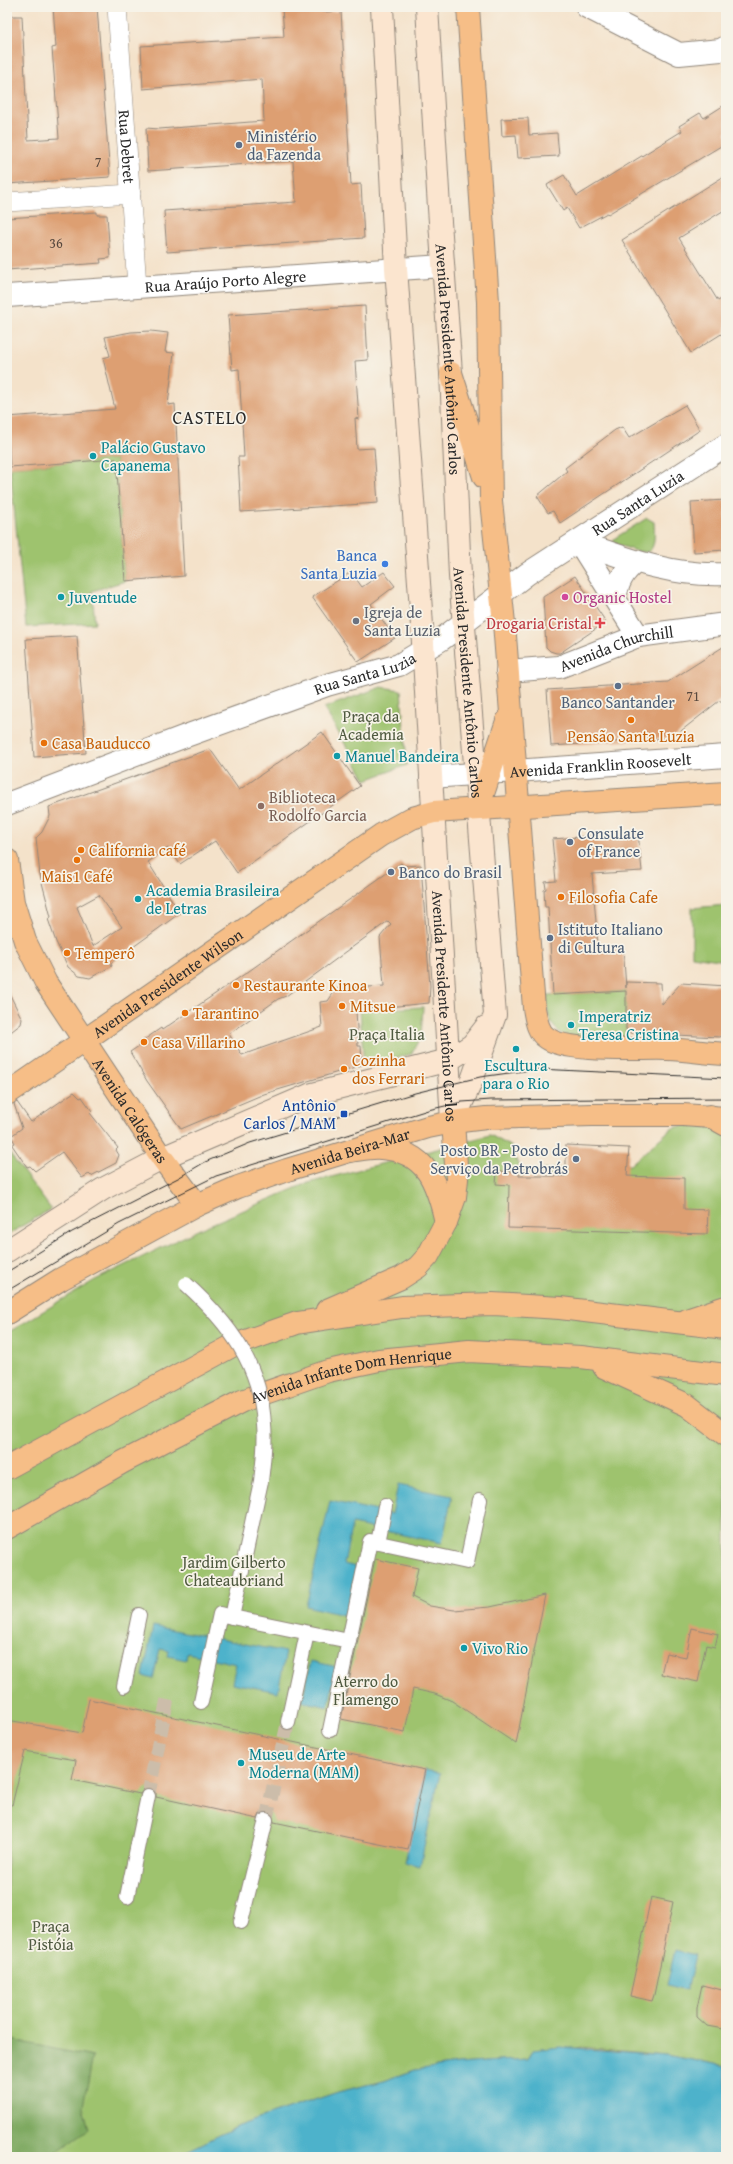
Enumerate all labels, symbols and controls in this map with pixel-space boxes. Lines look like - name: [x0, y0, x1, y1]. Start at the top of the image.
- street label: Rua Debret: [112, 109, 142, 185]
- place label: Ministério da Fazenda: [247, 124, 321, 166]
- marker: Ministério da Fazenda: [234, 140, 244, 150]
- house number: 7: [95, 152, 102, 172]
- house number: 36: [49, 233, 63, 253]
- street label: Avenida Presidente Antônio Carlos: [430, 243, 468, 476]
- street label: Rua Araújo Porto Alegre: [144, 263, 307, 298]
- district label: CASTELO: [173, 404, 247, 431]
- place label: Palácio Gustavo Capanema: [101, 435, 206, 477]
- marker: Palácio Gustavo Capanema: [88, 451, 98, 461]
- street label: Rua Santa Luzia: [587, 463, 689, 541]
- place label: Banca Santa Luzia: [300, 543, 377, 585]
- marker: Banca Santa Luzia: [380, 559, 390, 569]
- street label: Avenida Presidente Antônio Carlos: [448, 567, 490, 799]
- place label: Juventude: [67, 585, 137, 609]
- place label: Organic Hostel: [573, 585, 672, 609]
- marker: Juventude: [56, 592, 66, 602]
- marker: Organic Hostel: [560, 592, 570, 602]
- place label: Igreja de Santa Luzia: [364, 600, 441, 642]
- place label: Drogaria Cristal: [486, 611, 593, 635]
- marker: Igreja de Santa Luzia: [351, 616, 361, 626]
- marker: Drogaria Cristal: [595, 618, 605, 628]
- street label: Avenida Churchill: [556, 619, 675, 678]
- street label: Rua Santa Luzia: [310, 645, 421, 701]
- marker: Banco Santander: [613, 681, 623, 691]
- house number: 71: [686, 686, 700, 706]
- place label: Banco Santander: [561, 690, 675, 714]
- park label: Praça da Academia: [338, 704, 404, 746]
- marker: Pensão Santa Luzia: [626, 715, 636, 725]
- place label: Pensão Santa Luzia: [567, 724, 695, 748]
- place label: Casa Bauducco: [52, 731, 151, 755]
- marker: Casa Bauducco: [39, 738, 49, 748]
- place label: Manuel Bandeira: [345, 744, 459, 768]
- street label: Avenida Franklin Roosevelt: [509, 746, 693, 783]
- marker: Manuel Bandeira: [332, 751, 342, 761]
- place label: Biblioteca Rodolfo Garcia: [269, 785, 367, 827]
- marker: Biblioteca Rodolfo Garcia: [256, 801, 266, 811]
- place label: Consulate of France: [578, 821, 644, 863]
- marker: Consulate of France: [565, 837, 575, 847]
- place label: California café: [89, 838, 186, 862]
- marker: California café: [76, 845, 86, 855]
- marker: Mais1 Café: [72, 855, 82, 865]
- place label: Banco do Brasil: [399, 860, 503, 884]
- place label: Mais1 Café: [41, 864, 113, 888]
- marker: Banco do Brasil: [386, 867, 396, 877]
- place label: Academia Brasileira de Letras: [146, 878, 280, 920]
- place label: Filosofia Cafe: [569, 885, 658, 909]
- street label: Avenida Presidente Antônio Carlos: [426, 890, 464, 1122]
- marker: Filosofia Cafe: [556, 892, 566, 902]
- marker: Academia Brasileira de Letras: [133, 894, 143, 904]
- place label: Istituto Italiano di Cultura: [558, 917, 663, 959]
- street label: Avenida Presidente Wilson: [87, 922, 247, 1044]
- marker: Istituto Italiano di Cultura: [545, 933, 555, 943]
- place label: Temperô: [75, 941, 135, 965]
- marker: Temperô: [62, 948, 72, 958]
- place label: Restaurante Kinoa: [244, 973, 368, 997]
- marker: Restaurante Kinoa: [231, 980, 241, 990]
- place label: Mitsue: [350, 994, 396, 1018]
- place label: Tarantino: [193, 1001, 259, 1025]
- marker: Mitsue: [337, 1001, 347, 1011]
- place label: Imperatriz Teresa Cristina: [579, 1004, 679, 1046]
- marker: Tarantino: [180, 1008, 190, 1018]
- marker: Imperatriz Teresa Cristina: [566, 1020, 576, 1030]
- park label: Praça Italia: [349, 1022, 425, 1046]
- place label: Casa Villarino: [152, 1030, 245, 1054]
- marker: Casa Villarino: [139, 1037, 149, 1047]
- marker: Escultura para o Rio: [511, 1044, 521, 1054]
- place label: Cozinha dos Ferrari: [352, 1048, 425, 1090]
- street label: Avenida Calógeras: [87, 1053, 174, 1168]
- place label: Escultura para o Rio: [482, 1053, 550, 1095]
- marker: Cozinha dos Ferrari: [339, 1064, 349, 1074]
- place label: Antônio Carlos / MAM: [244, 1093, 336, 1135]
- marker: Antônio Carlos / MAM: [339, 1109, 349, 1119]
- street label: Avenida Beira-Mar: [287, 1121, 414, 1181]
- place label: Posto BR - Posto de Serviço da Petrobrás: [430, 1138, 568, 1180]
- marker: Posto BR - Posto de Serviço da Petrobrás: [571, 1154, 581, 1164]
- street label: Avenida Infante Dom Henrique: [247, 1341, 453, 1409]
- park label: Jardim Gilberto Chateaubriand: [180, 1550, 286, 1592]
- place label: Vivo Rio: [472, 1636, 528, 1660]
- marker: Vivo Rio: [459, 1643, 469, 1653]
- park label: Aterro do Flamengo: [333, 1669, 399, 1711]
- place label: Museu de Arte Moderna (MAM): [249, 1742, 359, 1784]
- marker: Museu de Arte Moderna (MAM): [236, 1758, 246, 1768]
- park label: Praça Pistóia: [28, 1914, 74, 1956]

